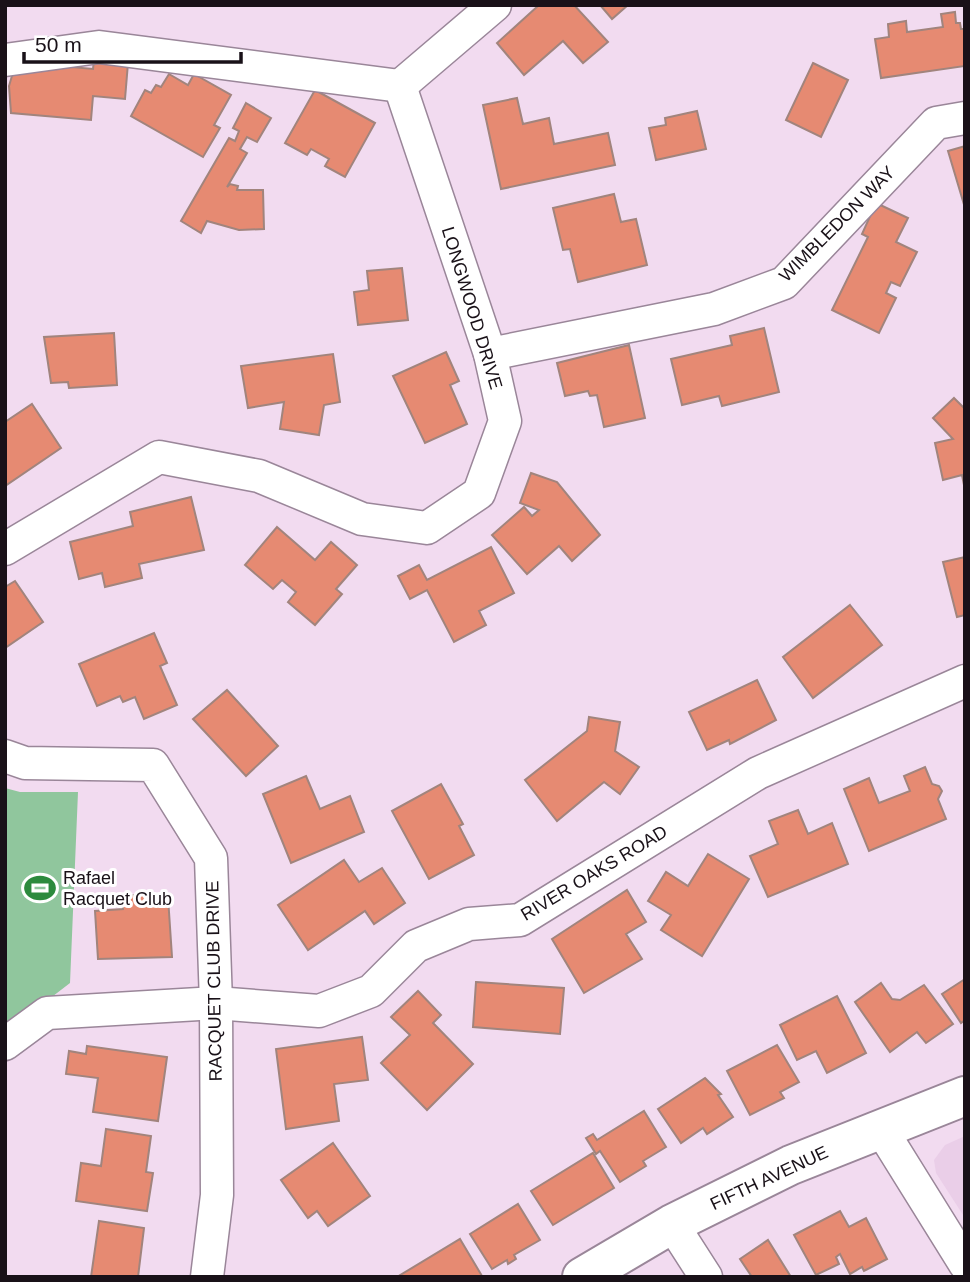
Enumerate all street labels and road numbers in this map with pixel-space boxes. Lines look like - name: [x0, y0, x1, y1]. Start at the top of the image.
- street label: WIMBLEDON WAY: [775, 162, 899, 286]
- street label: LONGWOOD DRIVE: [438, 224, 506, 392]
- street label: RIVER OAKS ROAD: [517, 821, 671, 925]
- street label: RACQUET CLUB DRIVE: [202, 880, 226, 1082]
- street label: FIFTH AVENUE: [707, 1142, 831, 1214]

